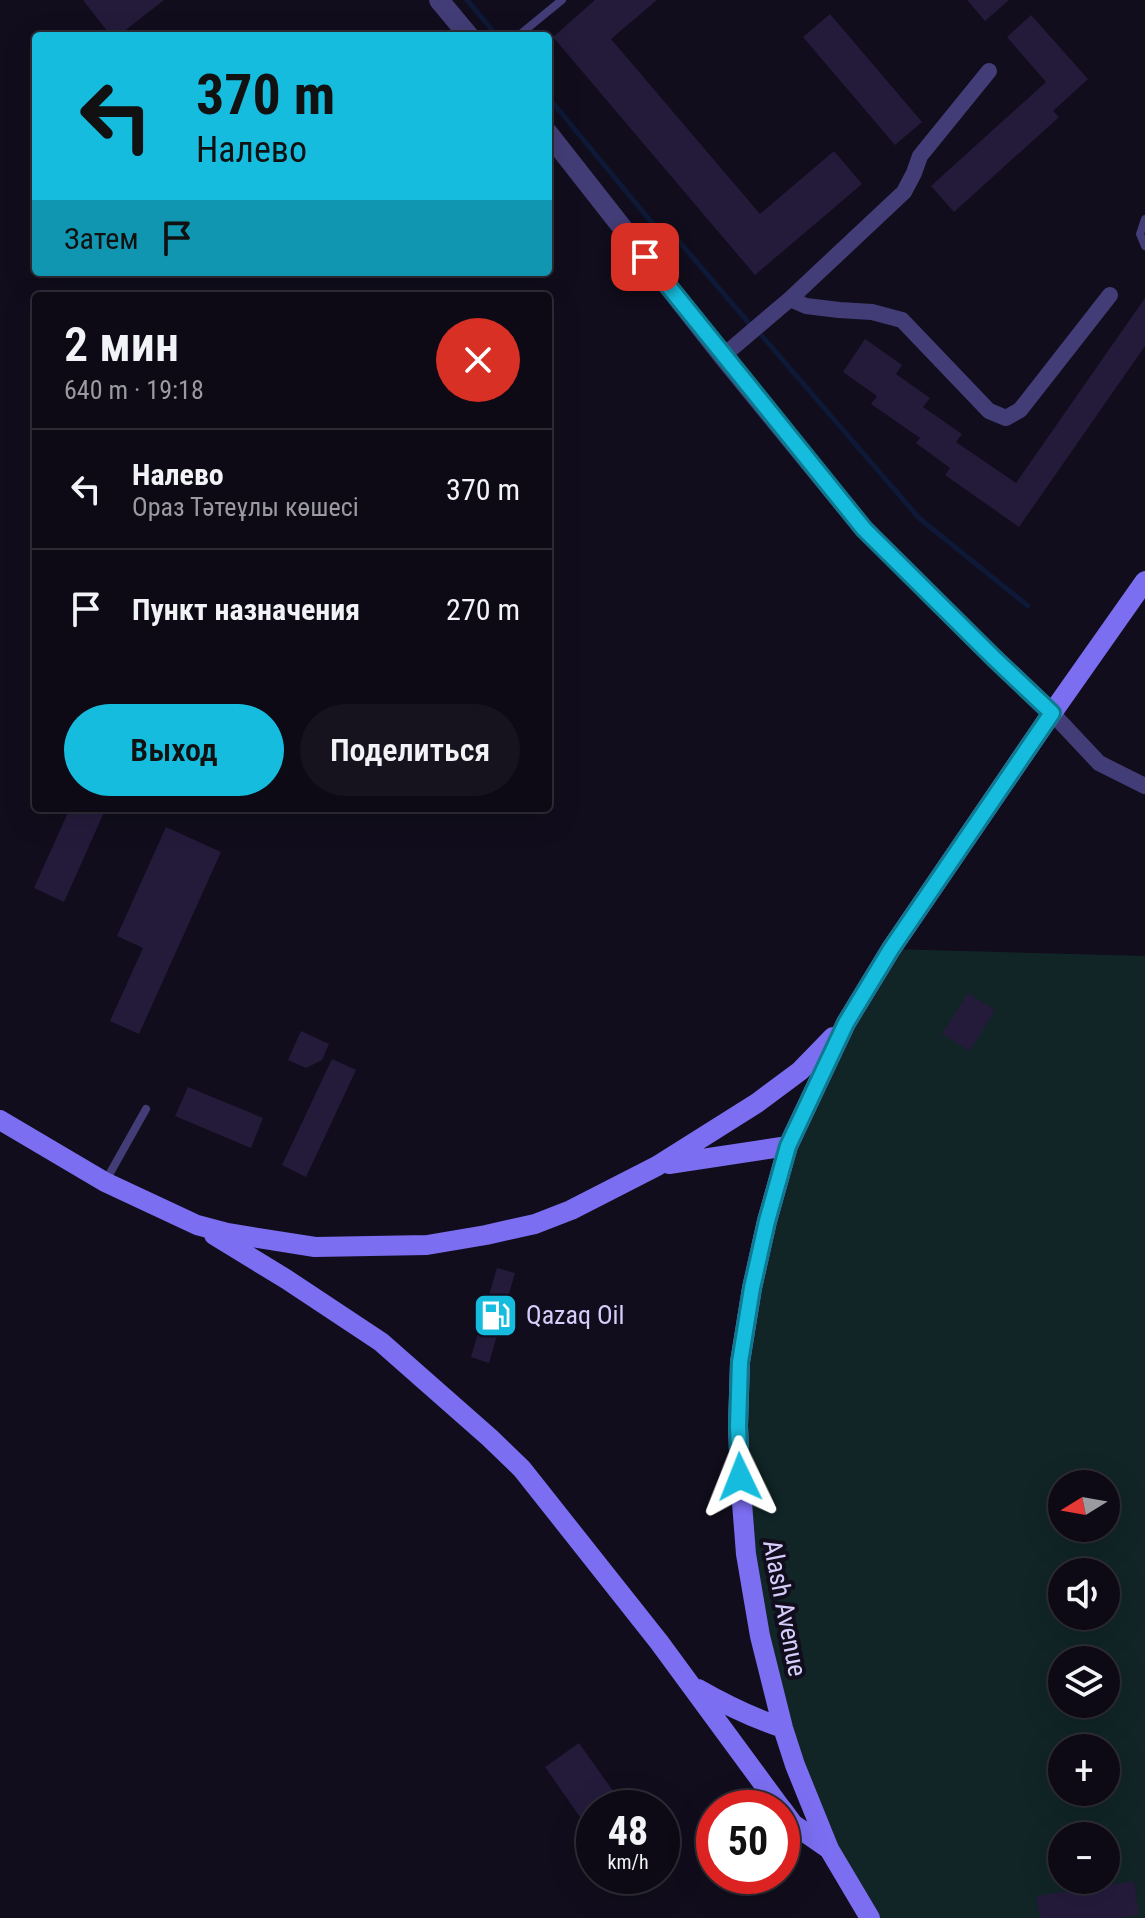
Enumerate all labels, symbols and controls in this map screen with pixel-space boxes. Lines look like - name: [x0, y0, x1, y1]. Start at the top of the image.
- text: 370 m: [196, 62, 335, 128]
- icon: left: [64, 64, 168, 168]
- text: Налево: [196, 129, 307, 171]
- icon: arrive: [155, 216, 199, 260]
- text: Затем: [64, 221, 139, 256]
- pin: [611, 223, 679, 291]
- icon: arrive: [623, 235, 667, 279]
- text: 2 мин: [64, 316, 179, 373]
- button: close: [436, 318, 520, 402]
- text: 640 m · 19:18: [64, 375, 204, 405]
- text: Налево: [132, 457, 224, 492]
- icon: left: [64, 467, 108, 511]
- text: 370 m: [446, 472, 520, 507]
- text: Ораз Тәтеұлы көшесі: [132, 492, 359, 522]
- icon: arrive: [64, 587, 108, 631]
- text: Пункт назначения: [132, 592, 360, 627]
- text: 270 m: [446, 592, 520, 627]
- button: Выход: [64, 704, 284, 796]
- button: Поделиться: [300, 704, 520, 796]
- fuel station icon: Qazaq Oil: [471, 1291, 519, 1339]
- place label: Qazaq Oil: [526, 1300, 625, 1330]
- position arrow: [698, 1435, 782, 1519]
- north arrow: [1048, 1470, 1120, 1542]
- map controls: [1048, 1470, 1120, 1894]
- street label: Alash Avenue: [757, 1537, 813, 1679]
- button: sound: [1048, 1558, 1120, 1630]
- button: layers: [1048, 1646, 1120, 1718]
- button: +: [1048, 1734, 1120, 1806]
- speed limit sign: 50: [696, 1790, 800, 1894]
- text: 48: [608, 1808, 648, 1855]
- button: −: [1048, 1822, 1120, 1894]
- text: km/h: [607, 1850, 649, 1874]

